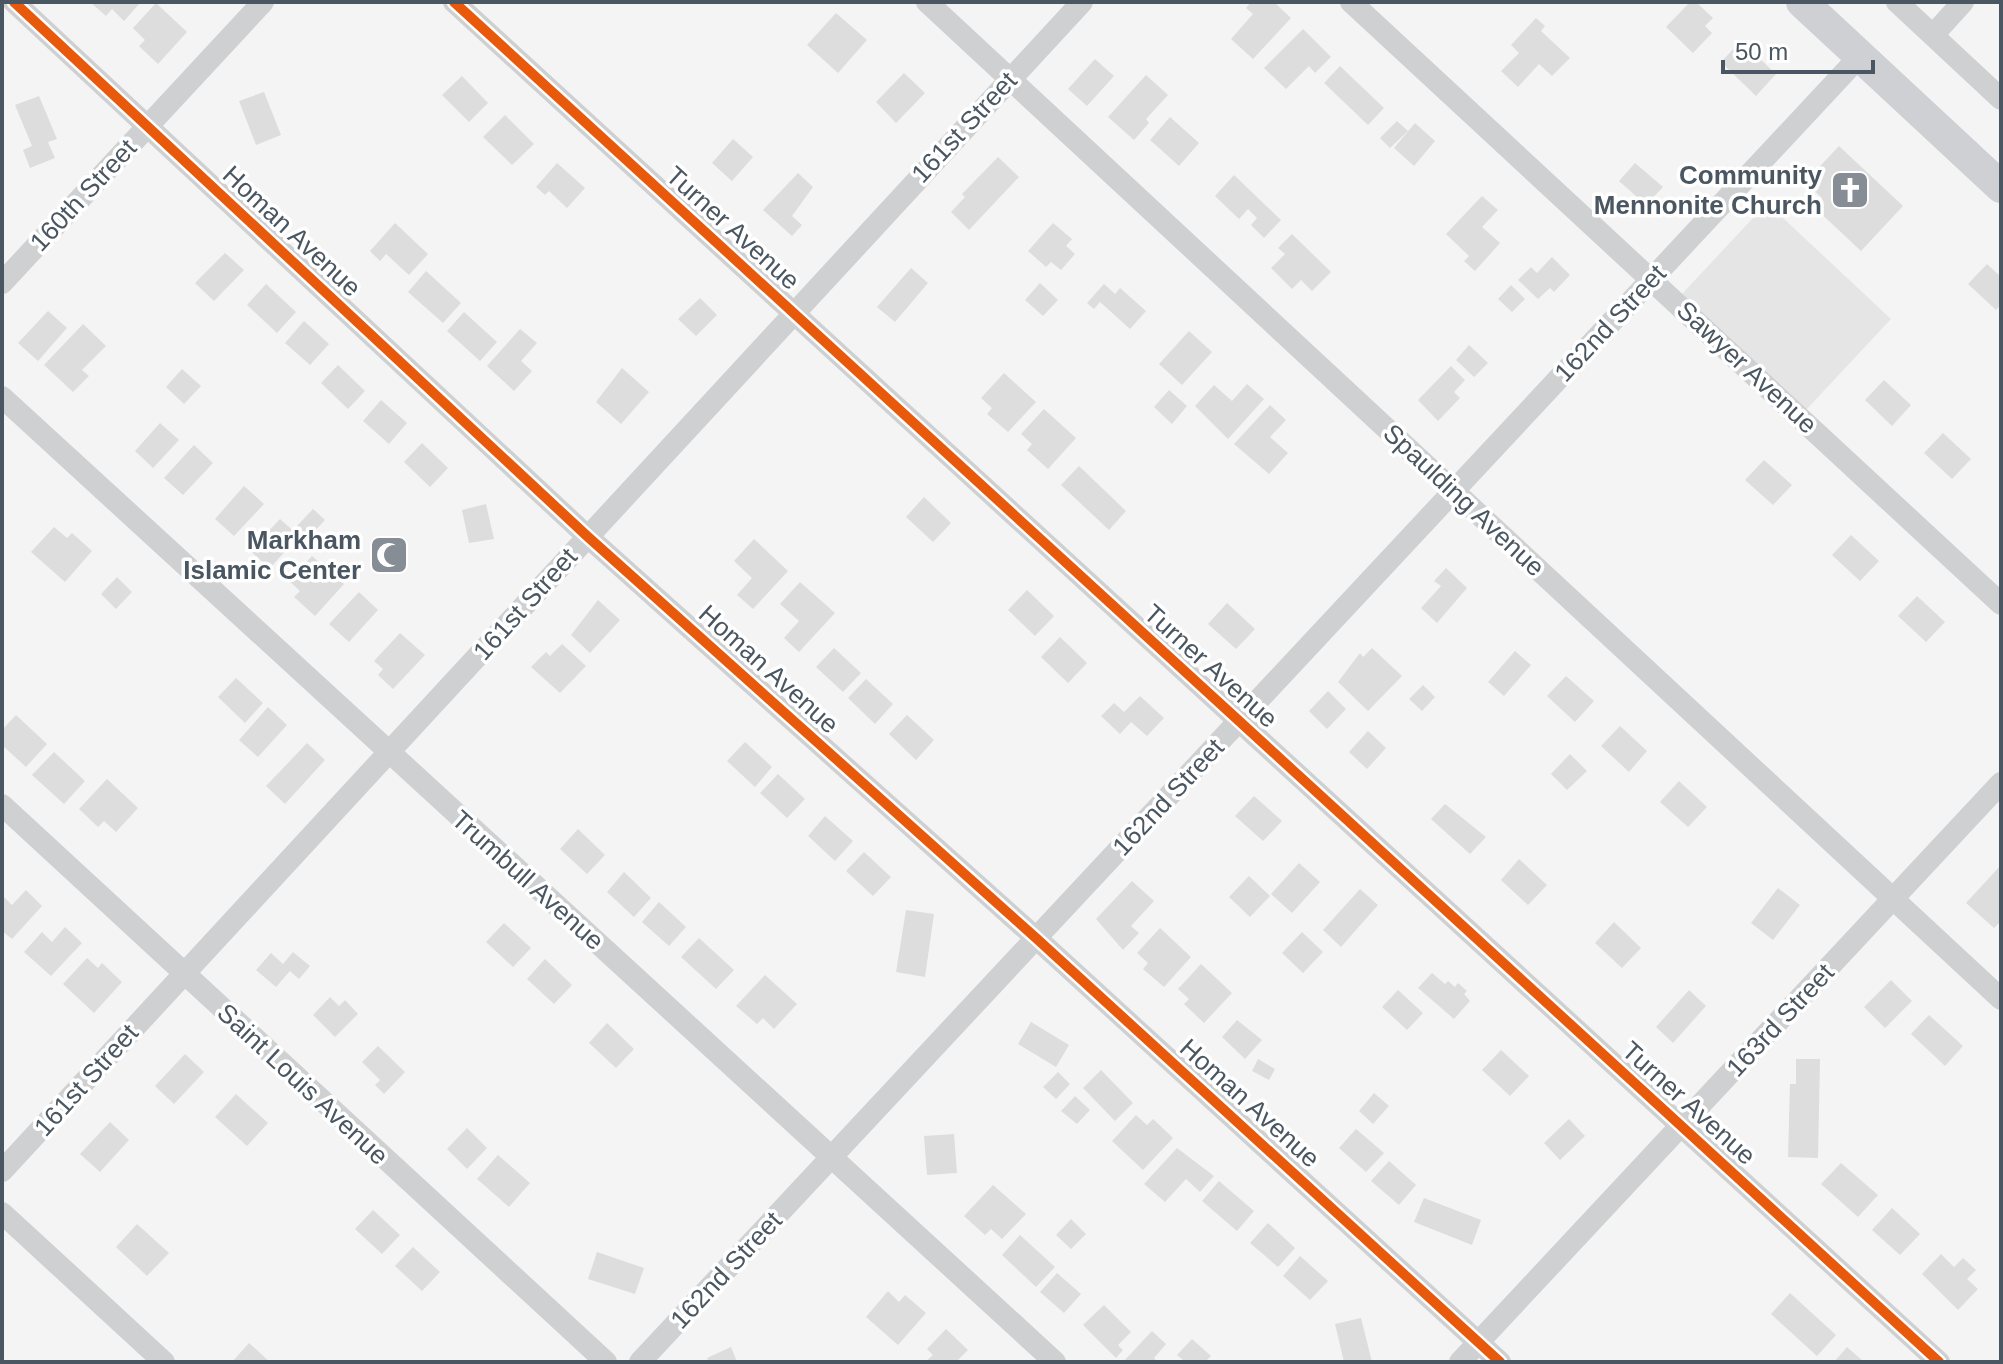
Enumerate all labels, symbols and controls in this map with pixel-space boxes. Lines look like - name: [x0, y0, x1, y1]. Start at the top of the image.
- scale bar: [1723, 24, 1873, 74]
- text: 50 m: [1735, 38, 1788, 65]
- street label: 161st Street: [905, 65, 1023, 188]
- street label: 160th Street: [24, 132, 143, 257]
- street label: Homan Avenue: [217, 160, 367, 302]
- street label: Turner Avenue: [660, 160, 806, 296]
- place label: Community Mennonite Church: [1594, 160, 1823, 220]
- church icon: Community Mennonite Church: [1829, 169, 1871, 211]
- street label: 162nd Street: [1548, 258, 1672, 388]
- street label: Sawyer Avenue: [1671, 295, 1823, 439]
- street label: Spaulding Avenue: [1377, 418, 1551, 582]
- place label: Markham Islamic Center: [183, 525, 361, 585]
- mosque icon: Markham Islamic Center: [368, 534, 410, 576]
- street label: 161st Street: [467, 541, 584, 666]
- street label: Turner Avenue: [1138, 598, 1284, 734]
- street label: Homan Avenue: [693, 599, 845, 739]
- street label: 162nd Street: [1106, 732, 1230, 862]
- street label: Trumbull Avenue: [446, 804, 610, 956]
- street label: 163rd Street: [1720, 957, 1840, 1083]
- street label: Saint Louis Avenue: [212, 997, 394, 1171]
- street label: 161st Street: [28, 1017, 145, 1142]
- street label: Homan Avenue: [1174, 1033, 1326, 1173]
- street label: Turner Avenue: [1616, 1035, 1762, 1171]
- street label: 162nd Street: [664, 1205, 788, 1335]

